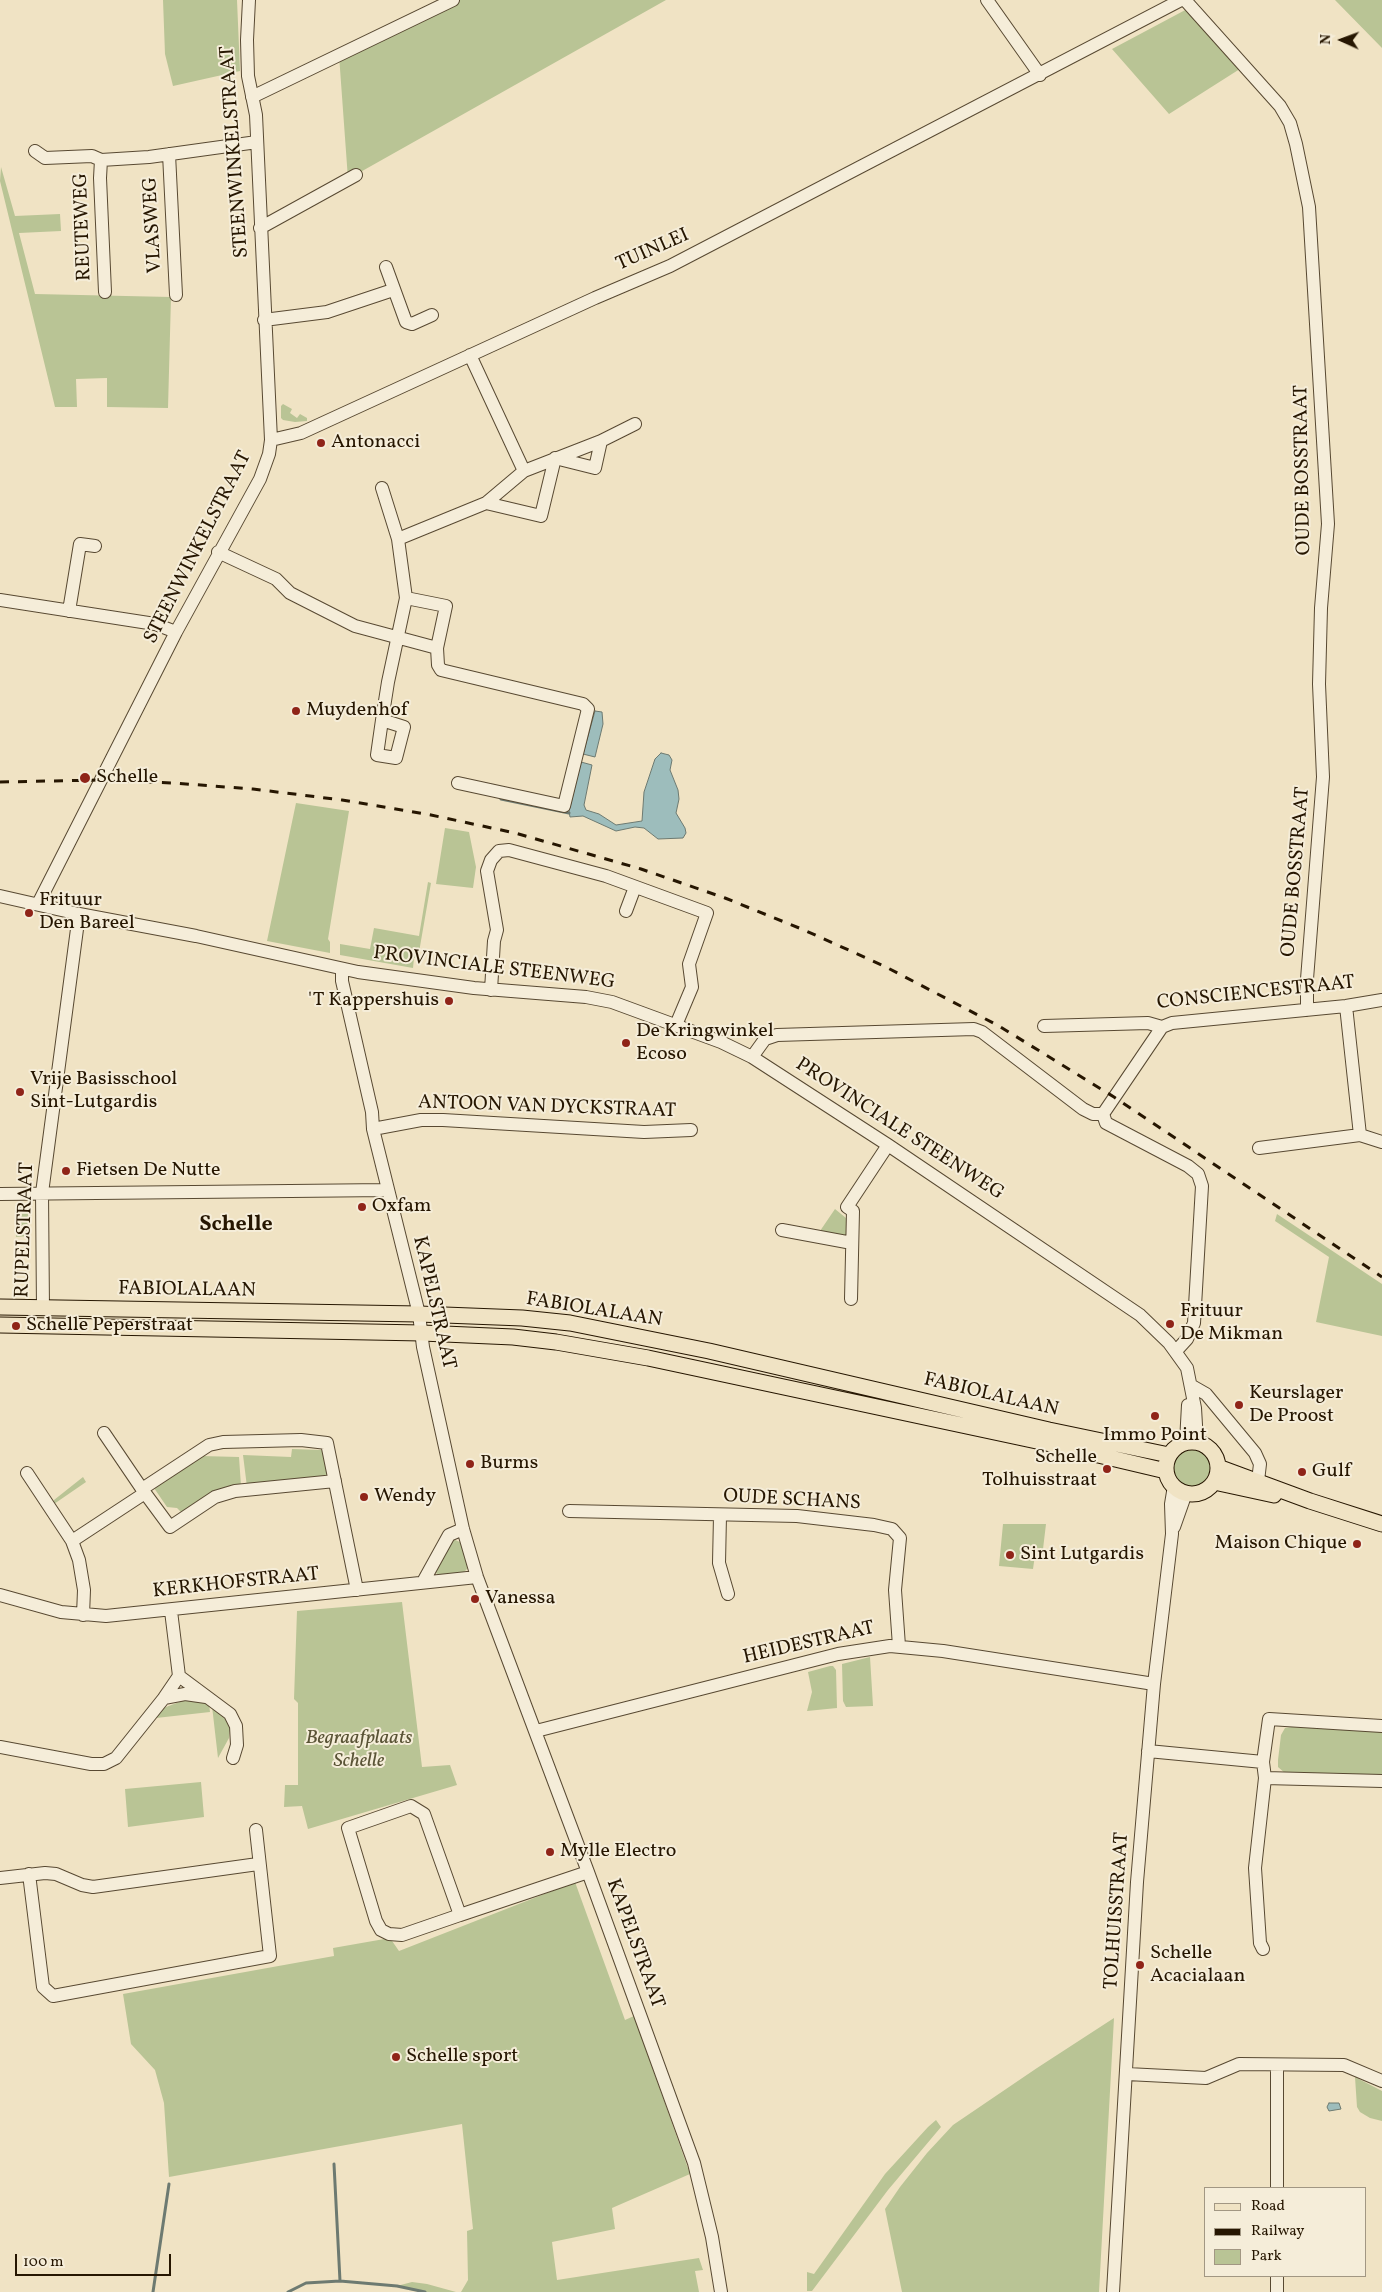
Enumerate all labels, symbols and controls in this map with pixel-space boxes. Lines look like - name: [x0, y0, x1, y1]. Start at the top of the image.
- north arrow: [1317, 15, 1367, 65]
- text: N: [1317, 34, 1336, 45]
- street label: STEENWINKELSTRAAT: [217, 45, 255, 259]
- street label: REUTEWEG: [70, 172, 98, 282]
- street label: VLASWEG: [139, 176, 169, 274]
- street label: TUINLEI: [613, 224, 693, 278]
- street label: OUDE BOSSTRAAT: [1291, 385, 1317, 555]
- place label: Antonacci: [331, 431, 420, 455]
- marker: Antonacci: [315, 437, 327, 449]
- street label: STEENWINKELSTRAAT: [140, 448, 258, 648]
- place label: Muydenhof: [306, 699, 408, 723]
- marker: Muydenhof: [290, 705, 302, 717]
- place label: Schelle: [96, 766, 158, 790]
- marker: Schelle: [78, 771, 92, 785]
- street label: OUDE BOSSTRAAT: [1278, 786, 1316, 958]
- place label: Frituur Den Bareel: [39, 889, 135, 936]
- marker: Frituur Den Bareel: [23, 907, 35, 919]
- street label: PROVINCIALE STEENWEG: [372, 942, 616, 996]
- street label: CONSCIENCESTRAAT: [1156, 972, 1356, 1016]
- place label: 'T Kappershuis: [308, 989, 439, 1013]
- marker: 'T Kappershuis: [443, 995, 455, 1007]
- place label: De Kringwinkel Ecoso: [636, 1020, 774, 1067]
- marker: De Kringwinkel Ecoso: [620, 1037, 632, 1049]
- street label: PROVINCIALE STEENWEG: [790, 1054, 1008, 1206]
- place label: Vrije Basisschool Sint-Lutgardis: [30, 1068, 177, 1115]
- marker: Vrije Basisschool Sint-Lutgardis: [14, 1086, 26, 1098]
- street label: ANTOON VAN DYCKSTRAAT: [417, 1091, 677, 1125]
- place label: Fietsen De Nutte: [76, 1159, 220, 1183]
- street label: RUPELSTRAAT: [12, 1162, 40, 1298]
- marker: Fietsen De Nutte: [60, 1165, 72, 1177]
- place label: Oxfam: [372, 1195, 432, 1219]
- marker: Oxfam: [356, 1201, 368, 1213]
- district label: Schelle: [199, 1213, 273, 1239]
- street label: KAPELSTRAAT: [406, 1234, 460, 1372]
- street label: FABIOLALAAN: [118, 1278, 256, 1304]
- street label: FABIOLALAAN: [524, 1288, 664, 1334]
- place label: Frituur De Mikman: [1180, 1300, 1283, 1347]
- place label: Schelle Peperstraat: [26, 1314, 193, 1338]
- marker: Frituur De Mikman: [1164, 1318, 1176, 1330]
- marker: Schelle Peperstraat: [10, 1320, 22, 1332]
- street label: FABIOLALAAN: [921, 1369, 1061, 1423]
- place label: Keurslager De Proost: [1249, 1382, 1343, 1429]
- marker: Keurslager De Proost: [1233, 1399, 1245, 1411]
- marker: Immo Point: [1149, 1410, 1161, 1422]
- place label: Immo Point: [1103, 1424, 1207, 1448]
- place label: Schelle Tolhuisstraat: [982, 1446, 1097, 1493]
- place label: Burms: [480, 1452, 538, 1476]
- marker: Burms: [464, 1458, 476, 1470]
- place label: Gulf: [1312, 1460, 1351, 1484]
- marker: Schelle Tolhuisstraat: [1101, 1463, 1113, 1475]
- marker: Gulf: [1296, 1466, 1308, 1478]
- place label: Wendy: [374, 1485, 436, 1509]
- street label: OUDE SCHANS: [723, 1485, 861, 1517]
- marker: Wendy: [358, 1491, 370, 1503]
- place label: Maison Chique: [1215, 1532, 1347, 1556]
- marker: Maison Chique: [1351, 1538, 1363, 1550]
- place label: Sint Lutgardis: [1020, 1543, 1144, 1567]
- marker: Sint Lutgardis: [1004, 1549, 1016, 1561]
- street label: KERKHOFSTRAAT: [152, 1563, 320, 1605]
- place label: Vanessa: [485, 1587, 555, 1611]
- marker: Vanessa: [469, 1593, 481, 1605]
- street label: HEIDESTRAAT: [741, 1617, 877, 1671]
- park label: Begraafplaats Schelle: [306, 1727, 412, 1774]
- street label: TOLHUISSTRAAT: [1101, 1832, 1135, 1990]
- place label: Mylle Electro: [560, 1840, 676, 1864]
- marker: Mylle Electro: [544, 1846, 556, 1858]
- street label: KAPELSTRAAT: [599, 1876, 669, 2012]
- place label: Schelle Acacialaan: [1150, 1942, 1245, 1989]
- marker: Schelle Acacialaan: [1134, 1959, 1146, 1971]
- place label: Schelle sport: [406, 2045, 518, 2069]
- marker: Schelle sport: [390, 2051, 402, 2063]
- legend: [1204, 2187, 1367, 2277]
- text: Road: [1251, 2196, 1285, 2217]
- text: Railway: [1251, 2221, 1304, 2242]
- scale bar: [18, 2244, 174, 2276]
- text: Park: [1251, 2246, 1282, 2267]
- text: 100 m: [23, 2252, 63, 2273]

